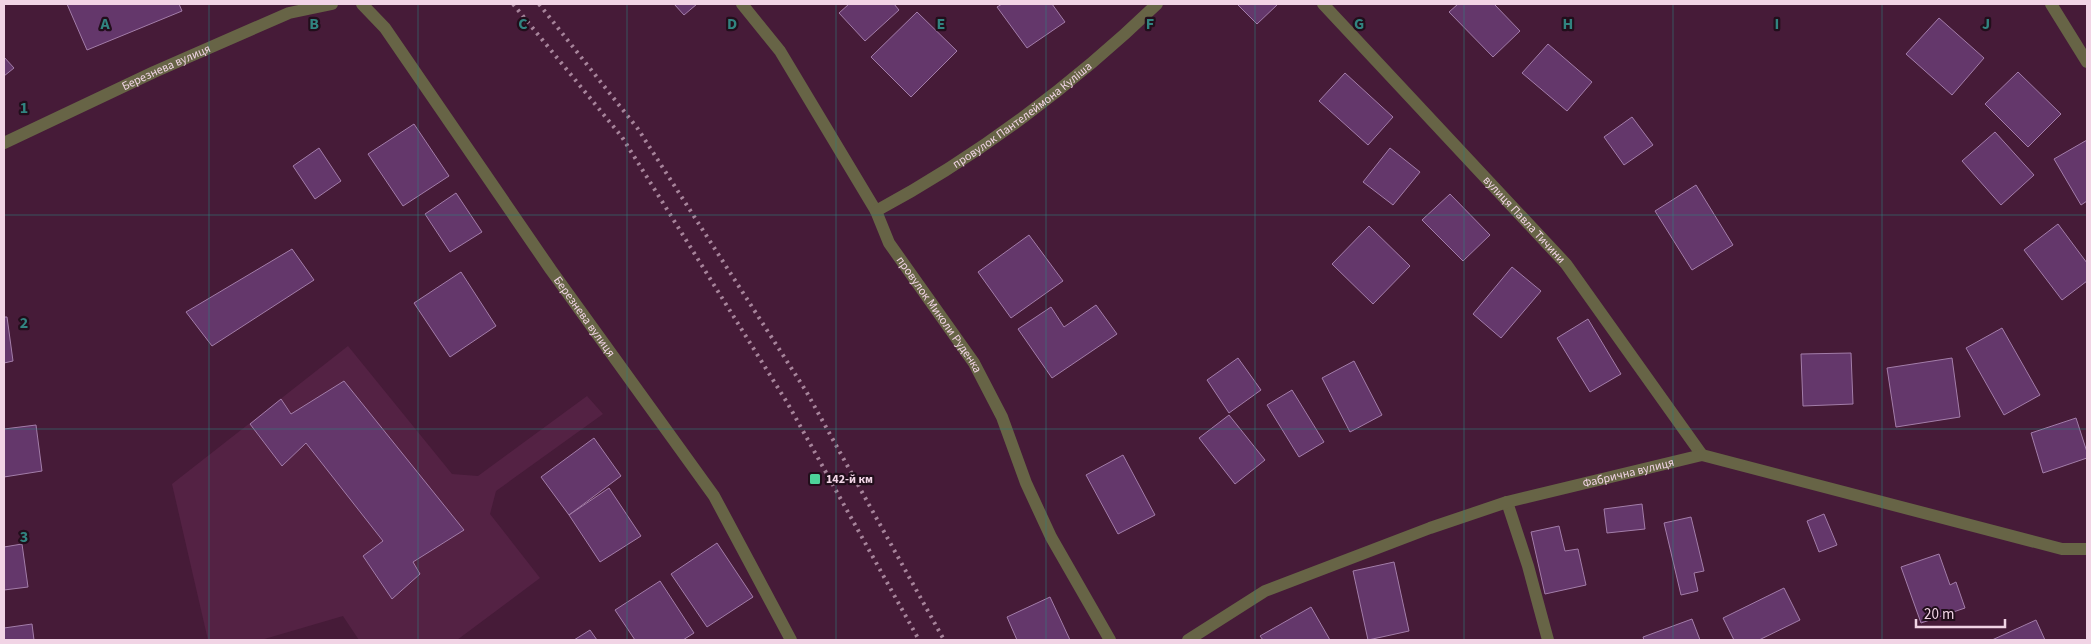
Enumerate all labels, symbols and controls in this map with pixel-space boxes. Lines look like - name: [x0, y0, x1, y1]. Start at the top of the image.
- text: A: [99, 13, 110, 35]
- text: B: [309, 13, 319, 35]
- text: C: [518, 13, 528, 35]
- text: D: [727, 13, 737, 35]
- text: E: [937, 13, 945, 35]
- text: F: [1146, 13, 1154, 35]
- text: G: [1354, 13, 1364, 35]
- text: H: [1563, 13, 1573, 35]
- text: I: [1775, 13, 1779, 35]
- text: J: [1982, 13, 1990, 35]
- street label: Березнева вулиця: [119, 40, 213, 95]
- street label: провулок Пантелеймона Куліша: [949, 58, 1095, 172]
- text: 1: [20, 97, 28, 119]
- street label: вулиця Павла Тичини: [1479, 172, 1570, 267]
- street label: провулок Миколи Руденка: [892, 253, 986, 376]
- street label: Березнева вулиця: [550, 273, 619, 360]
- text: 2: [20, 312, 28, 334]
- street label: Фабрична вулиця: [1581, 454, 1676, 492]
- place label: 142-й км: [826, 471, 873, 488]
- marker: 142-й км: [808, 472, 822, 486]
- text: 3: [20, 526, 28, 548]
- scale bar: [1916, 596, 2005, 628]
- text: 20 m: [1924, 604, 1954, 625]

